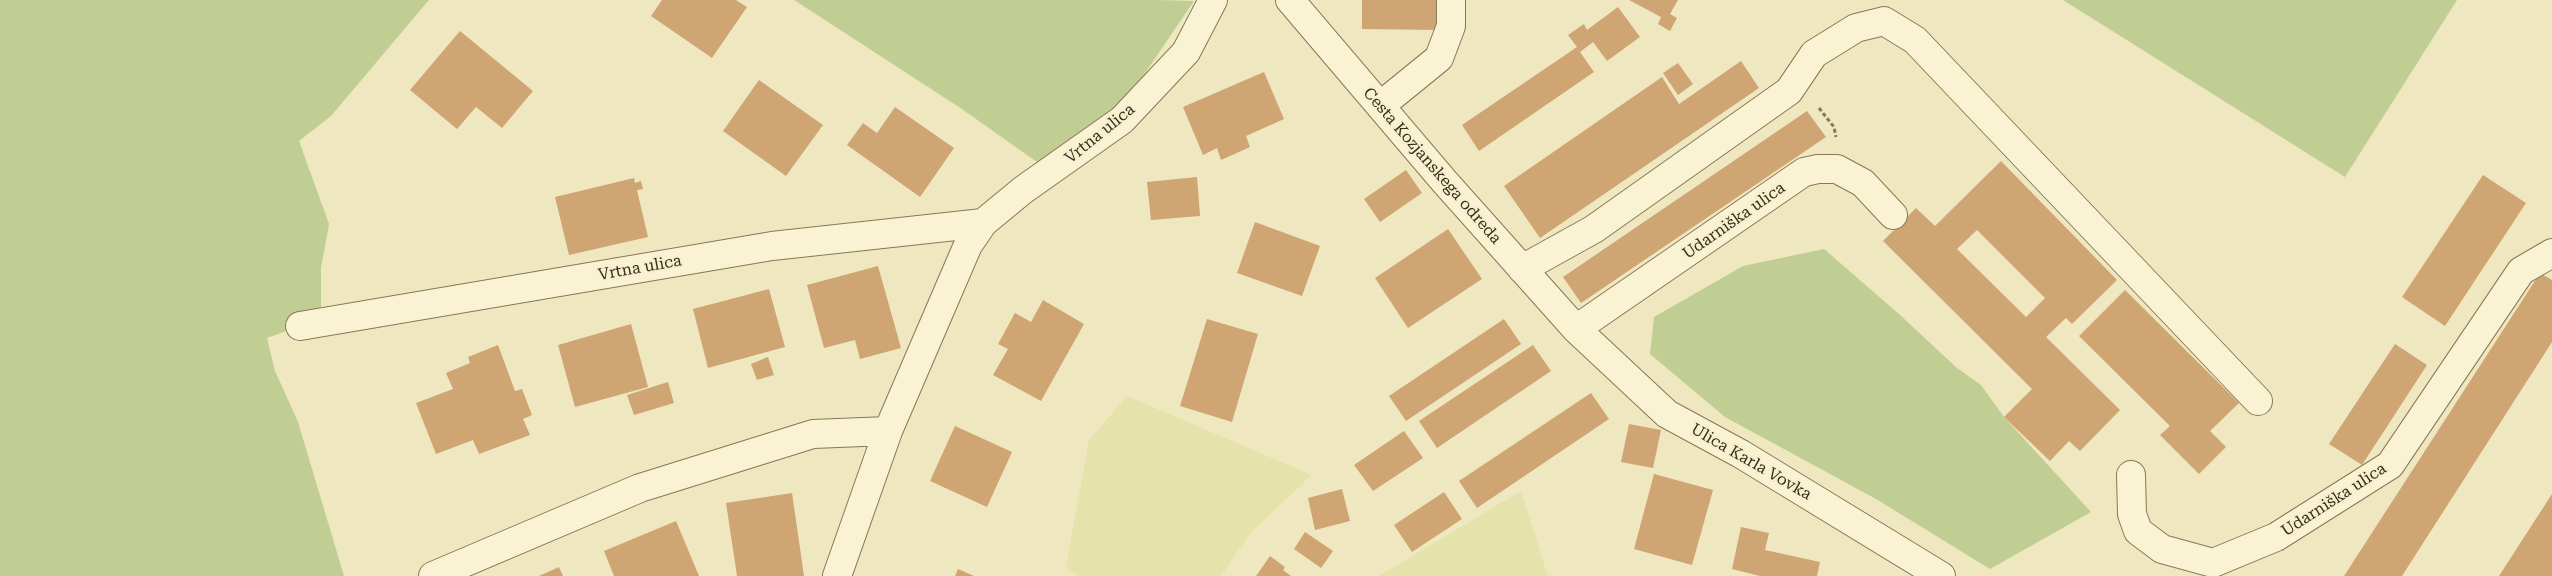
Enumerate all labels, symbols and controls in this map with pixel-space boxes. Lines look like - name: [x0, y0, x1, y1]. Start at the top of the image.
- street label: Cesta Kozjanskega odreda: [1359, 84, 1505, 248]
- street label: Vrtna ulica: [1061, 100, 1139, 168]
- street label: Udarniška ulica: [1679, 178, 1789, 264]
- street label: Vrtna ulica: [597, 251, 683, 285]
- street label: Ulica Karla Vovka: [1687, 420, 1815, 504]
- street label: Udarniška ulica: [2278, 459, 2390, 541]

